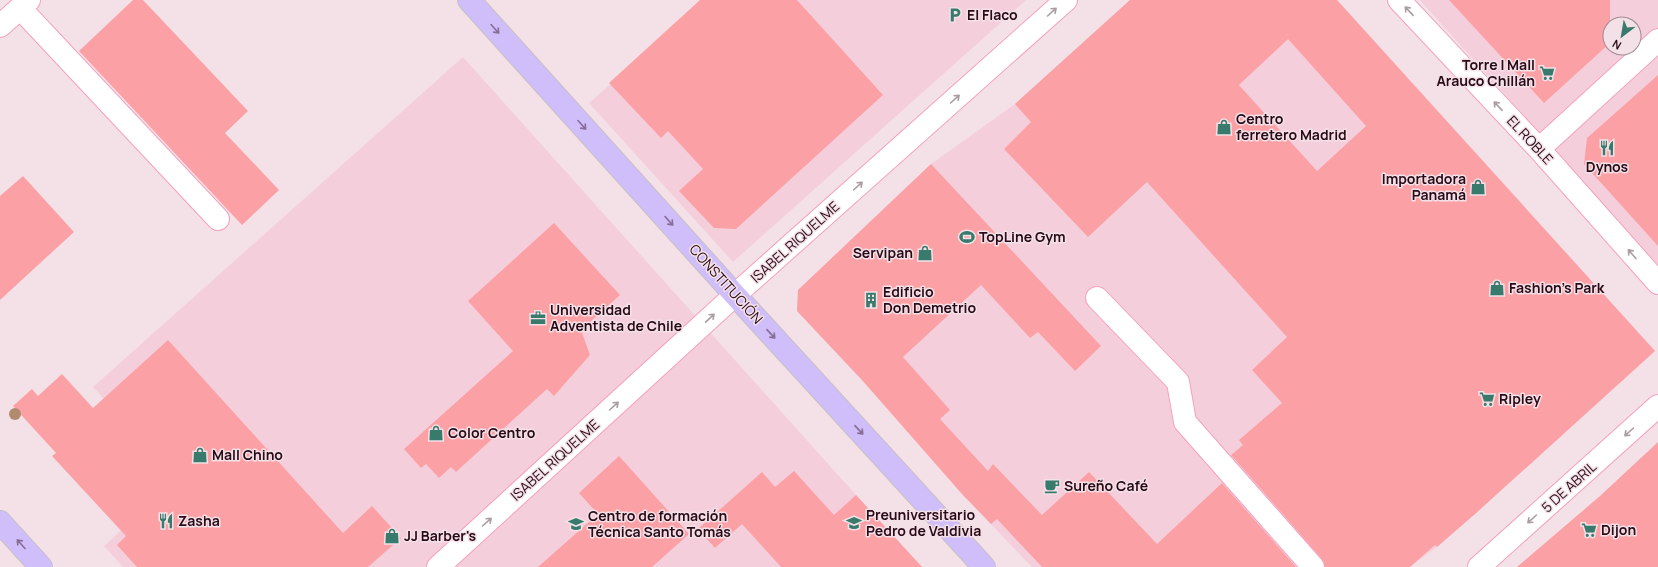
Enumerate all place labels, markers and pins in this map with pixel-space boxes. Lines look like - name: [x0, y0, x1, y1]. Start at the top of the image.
- place label: El Flaco: [967, 5, 1018, 24]
- parking icon: El Flaco: [946, 6, 964, 24]
- place label: Torre I Mall Arauco Chillán: [1436, 55, 1535, 90]
- supermarket icon: Torre I Mall Arauco Chillán: [1538, 64, 1556, 82]
- place label: Centro ferretero Madrid: [1236, 109, 1347, 144]
- shop icon: Centro ferretero Madrid: [1215, 118, 1233, 136]
- restaurant icon: Dynos: [1598, 139, 1616, 157]
- place label: Dynos: [1586, 157, 1629, 176]
- place label: Importadora Panamá: [1382, 169, 1466, 204]
- shop icon: Importadora Panamá: [1469, 178, 1487, 196]
- place label: TopLine Gym: [979, 227, 1066, 246]
- sports icon: TopLine Gym: [958, 228, 976, 246]
- place label: Servipan: [853, 243, 913, 262]
- shop icon: Servipan: [916, 244, 934, 262]
- place label: Fashion's Park: [1509, 278, 1605, 297]
- shop icon: Fashion's Park: [1488, 279, 1506, 297]
- place label: Edificio Don Demetrio: [883, 282, 977, 317]
- building icon: Edificio Don Demetrio: [862, 291, 880, 309]
- place label: Universidad Adventista de Chile: [550, 300, 682, 335]
- office icon: Universidad Adventista de Chile: [529, 309, 547, 327]
- place label: Ripley: [1499, 389, 1541, 408]
- supermarket icon: Ripley: [1478, 390, 1496, 408]
- place label: Color Centro: [448, 423, 536, 442]
- shop icon: Color Centro: [427, 424, 445, 442]
- place label: Mall Chino: [212, 445, 283, 464]
- shop icon: Mall Chino: [191, 446, 209, 464]
- place label: Sureño Café: [1064, 476, 1148, 495]
- cafe icon: Sureño Café: [1043, 477, 1061, 495]
- place label: Preuniversitario Pedro de Valdivia: [866, 505, 981, 540]
- place label: Centro de formación Técnica Santo Tomás: [588, 506, 731, 541]
- place label: Zasha: [178, 511, 220, 530]
- restaurant icon: Zasha: [157, 512, 175, 530]
- school or university icon: Preuniversitario Pedro de Valdivia: [845, 514, 863, 532]
- school or university icon: Centro de formación Técnica Santo Tomás: [567, 515, 585, 533]
- place label: Dijon: [1601, 520, 1636, 539]
- supermarket icon: Dijon: [1580, 521, 1598, 539]
- place label: JJ Barber's: [404, 526, 476, 545]
- shop icon: JJ Barber's: [383, 527, 401, 545]

